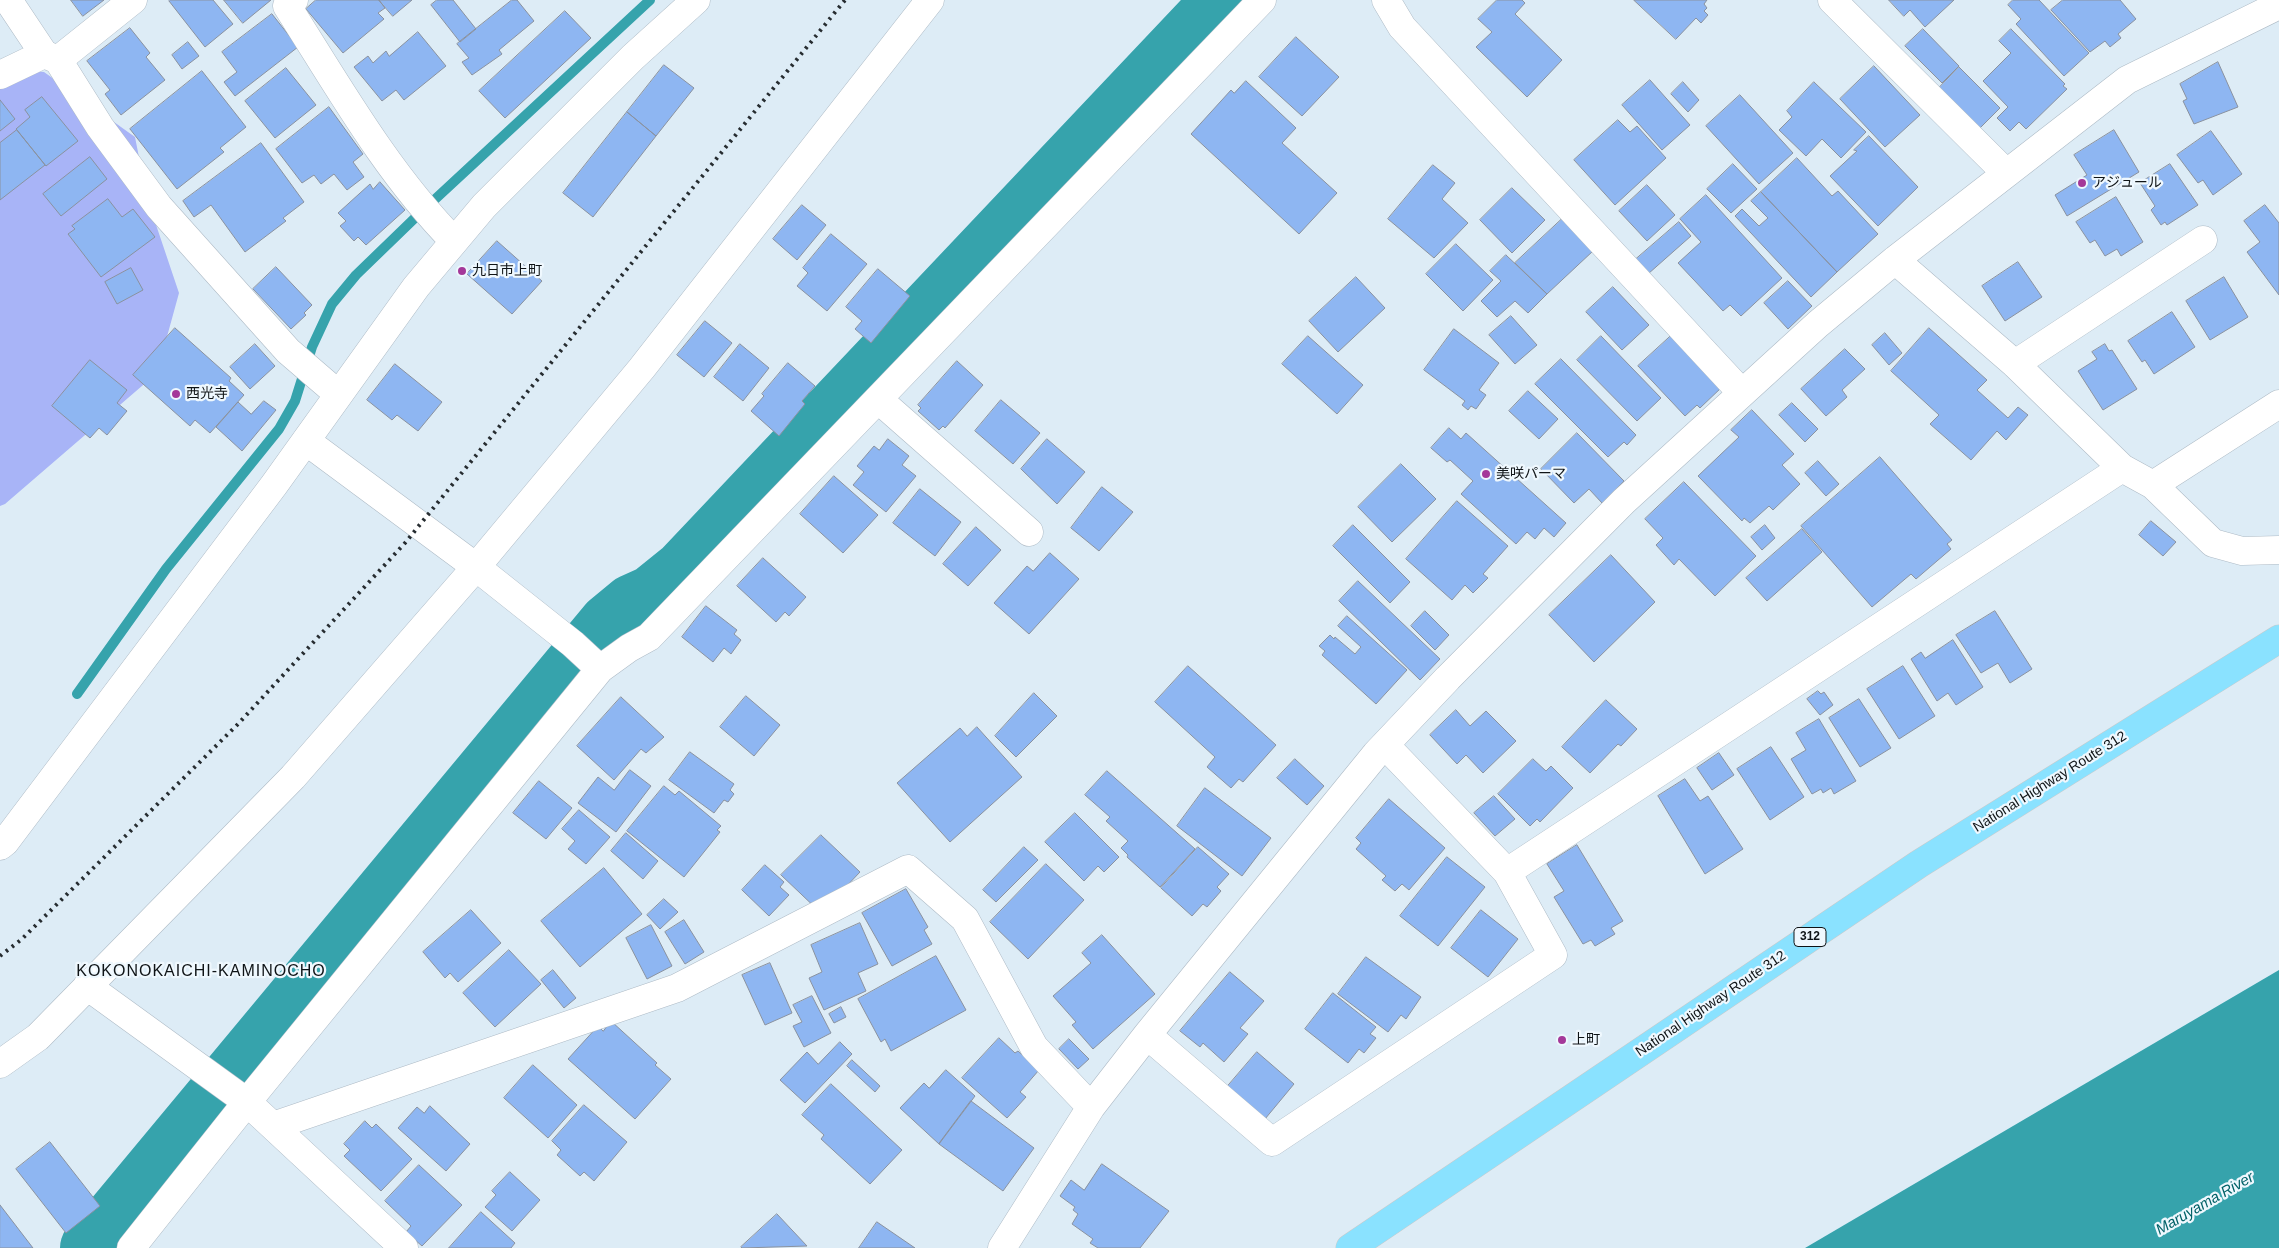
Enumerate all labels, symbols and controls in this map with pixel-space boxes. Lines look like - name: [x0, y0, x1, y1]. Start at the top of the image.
- place label: アジュール: [2092, 175, 2162, 191]
- marker: アジュール: [2076, 177, 2088, 189]
- place label: 九日市上町: [472, 263, 542, 279]
- marker: 九日市上町: [456, 265, 468, 277]
- place label: 西光寺: [186, 386, 228, 402]
- marker: 西光寺: [170, 388, 182, 400]
- place label: 美咲パーマ: [1496, 466, 1566, 482]
- marker: 美咲パーマ: [1480, 468, 1492, 480]
- street label: National Highway Route 312: [1970, 728, 2130, 836]
- road number: 312: [1794, 928, 1826, 946]
- street label: National Highway Route 312: [1633, 947, 1789, 1061]
- district label: KOKONOKAICHI-KAMINOCHO: [73, 962, 329, 982]
- place label: 上町: [1572, 1032, 1600, 1048]
- marker: 上町: [1556, 1034, 1568, 1046]
- water label: Maruyama River: [2153, 1169, 2257, 1239]

